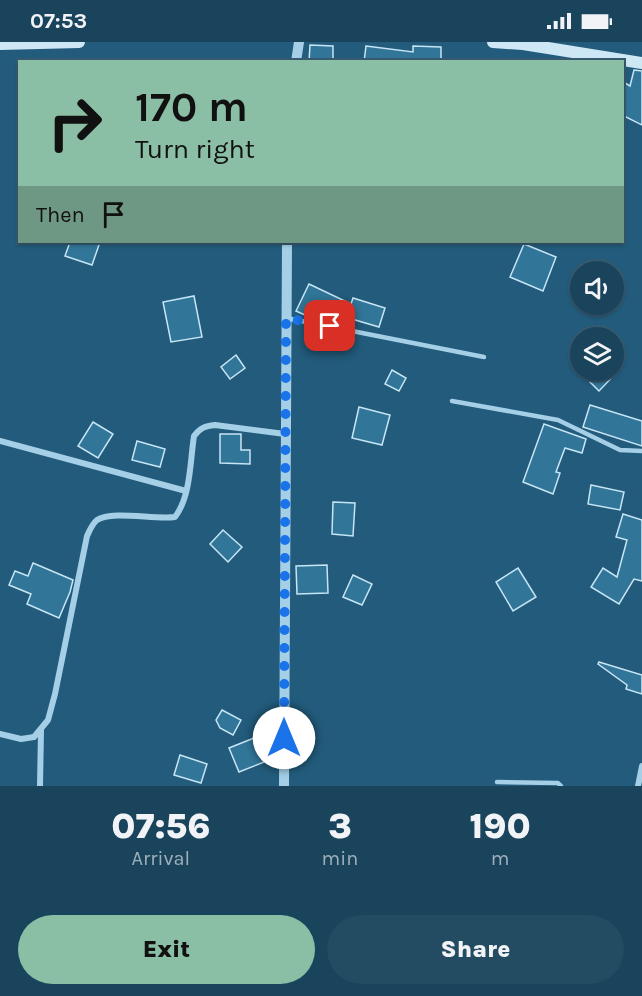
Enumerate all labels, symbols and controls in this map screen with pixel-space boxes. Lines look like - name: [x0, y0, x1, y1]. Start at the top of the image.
- text: 07:53: [30, 8, 87, 34]
- text: 170 m: [135, 82, 248, 132]
- icon: right: [36, 84, 114, 162]
- text: Turn right: [135, 133, 255, 165]
- icon: arrive: [97, 198, 130, 231]
- text: Then: [36, 202, 85, 228]
- map controls: [570, 261, 624, 381]
- button: sound: [570, 261, 624, 315]
- pin: [304, 300, 355, 351]
- icon: arrive: [313, 309, 346, 342]
- button: layers: [570, 327, 624, 381]
- position arrow: [252, 706, 316, 770]
- text: 07:56: [111, 805, 210, 847]
- text: 3: [328, 805, 352, 847]
- text: 190: [470, 805, 531, 847]
- text: Arrival: [132, 847, 190, 870]
- text: min: [322, 847, 358, 870]
- text: m: [491, 847, 510, 870]
- button: Exit: [18, 915, 315, 984]
- button: Share: [327, 915, 624, 984]

